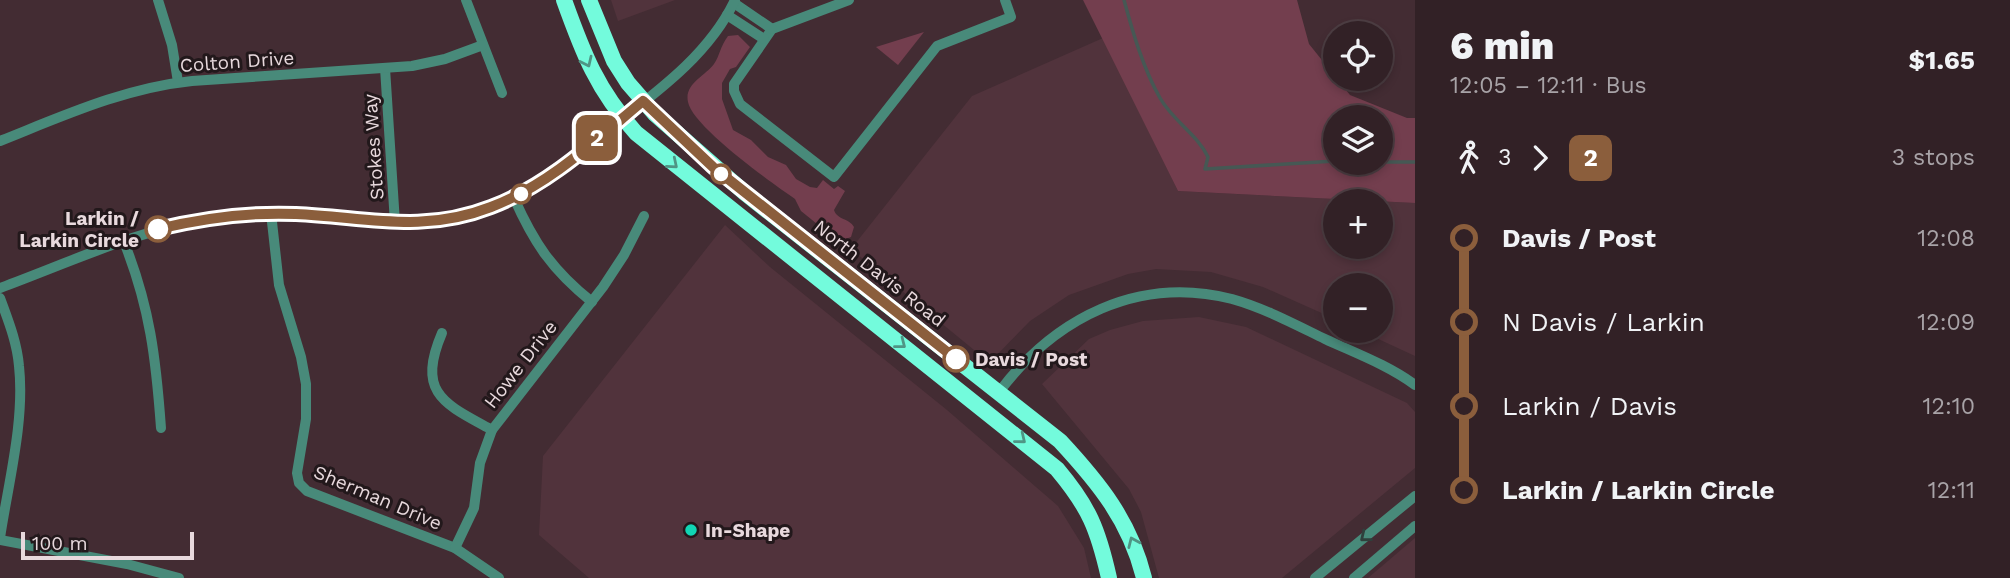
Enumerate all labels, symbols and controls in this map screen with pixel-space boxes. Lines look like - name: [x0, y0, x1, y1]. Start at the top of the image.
- map controls: [1323, 21, 1393, 343]
- button: locate: [1323, 21, 1393, 91]
- text: 6 min: [1450, 24, 1554, 68]
- text: $1.65: [1909, 45, 1975, 75]
- street label: Colton Drive: [179, 46, 295, 77]
- one-way arrow: [579, 55, 593, 67]
- text: 12:05 – 12:11 · Bus: [1450, 72, 1647, 99]
- street label: Stokes Way: [358, 93, 389, 201]
- button: layers: [1323, 105, 1393, 175]
- line badge: 2: [574, 115, 620, 161]
- text: 2: [590, 124, 604, 152]
- icon: walk: [1450, 139, 1488, 177]
- icon: forward: [1521, 139, 1559, 177]
- text: 3: [1498, 144, 1511, 171]
- text: 2: [1583, 144, 1598, 172]
- text: 3 stops: [1892, 144, 1975, 171]
- one-way arrow: [665, 156, 678, 168]
- unlabelled marker: [711, 164, 731, 184]
- unlabelled marker: [511, 184, 531, 204]
- button: +: [1323, 189, 1393, 259]
- place label: Larkin / Larkin Circle: [19, 207, 139, 252]
- street label: North Davis Road: [809, 215, 950, 332]
- marker: Larkin / Larkin Circle: [145, 216, 171, 242]
- text: Davis / Post: [1502, 223, 1656, 253]
- text: 12:08: [1917, 225, 1975, 252]
- button: −: [1323, 273, 1393, 343]
- text: N Davis / Larkin: [1502, 307, 1705, 337]
- text: 12:09: [1917, 309, 1975, 336]
- street label: Howe Drive: [479, 316, 562, 413]
- one-way arrow: [894, 335, 906, 348]
- marker: Davis / Post: [943, 346, 969, 372]
- place label: Davis / Post: [975, 348, 1088, 371]
- text: Larkin / Davis: [1502, 391, 1677, 421]
- text: 12:10: [1923, 393, 1975, 420]
- one-way arrow: [1014, 431, 1026, 444]
- street label: Sherman Drive: [310, 460, 445, 535]
- text: Larkin / Larkin Circle: [1502, 475, 1775, 505]
- text: 12:11: [1928, 477, 1975, 504]
- place label: In-Shape: [705, 519, 790, 542]
- marker: In-Shape: [683, 522, 699, 538]
- scale bar: [21, 529, 194, 561]
- one-way arrow: [1360, 529, 1373, 541]
- text: 100 m: [32, 532, 88, 555]
- one-way arrow: [1127, 536, 1141, 548]

